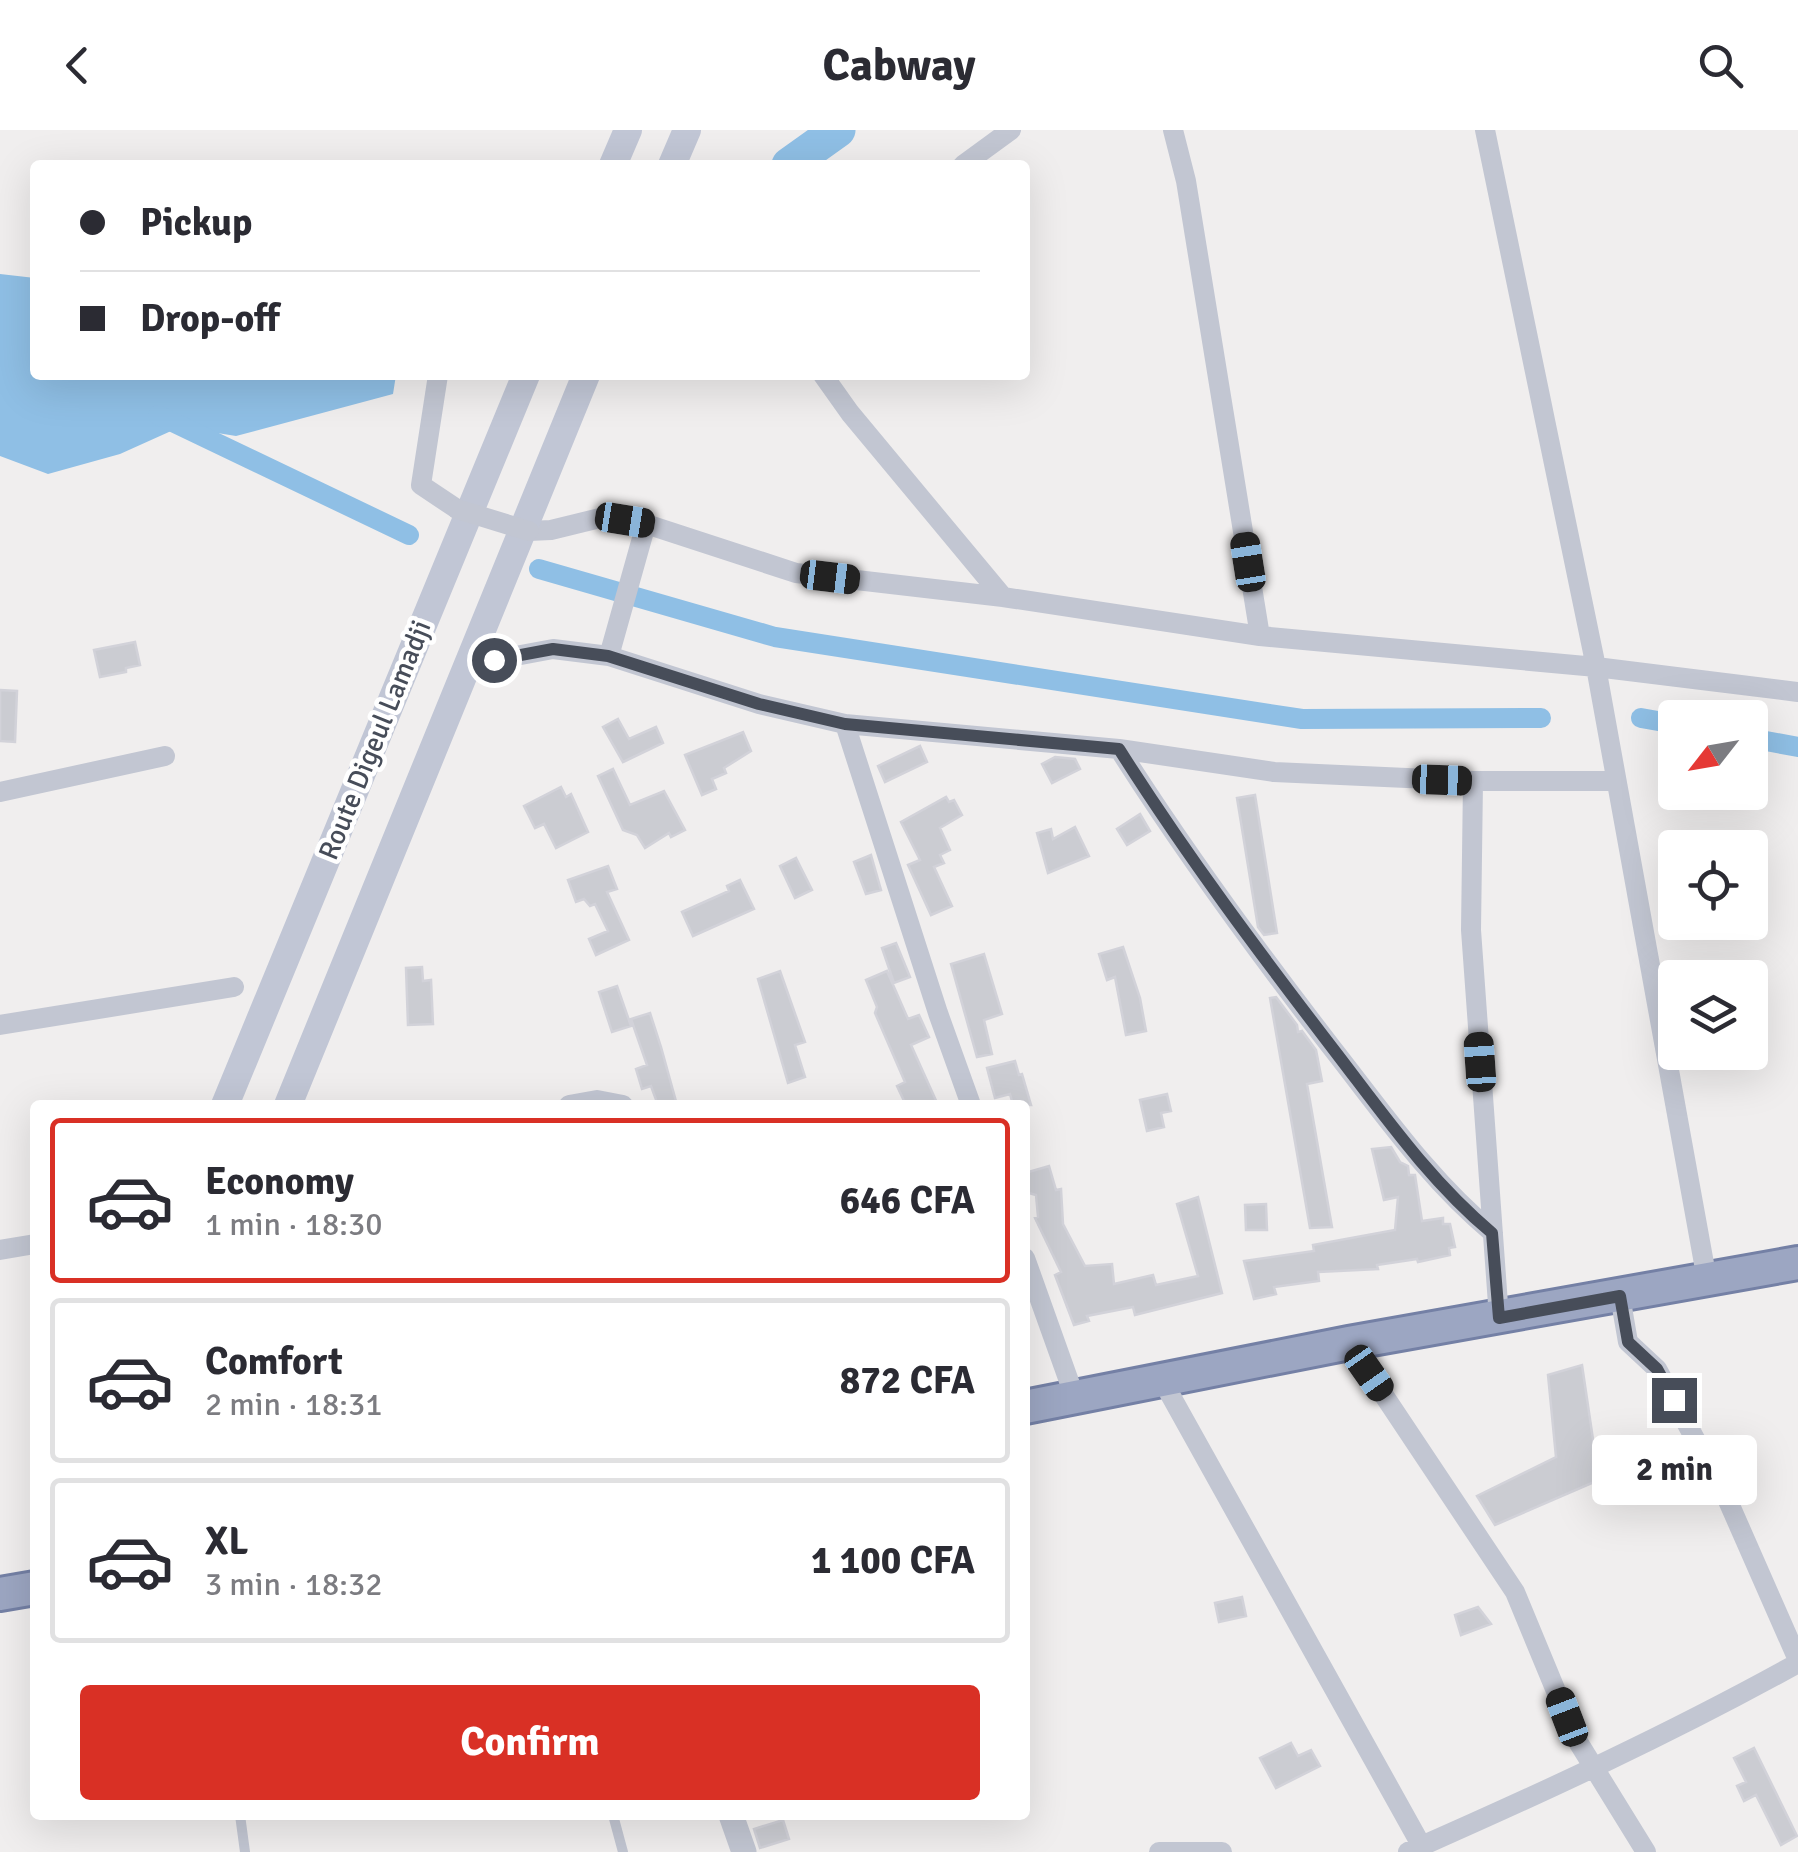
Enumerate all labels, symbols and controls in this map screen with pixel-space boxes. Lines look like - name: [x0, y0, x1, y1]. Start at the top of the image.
- icon: back: [50, 38, 105, 93]
- text: Cabway: [822, 38, 976, 93]
- icon: search: [1693, 38, 1748, 93]
- text: Pickup: [140, 199, 252, 246]
- text: Drop-off: [140, 295, 280, 342]
- car: [593, 500, 657, 540]
- car: [1228, 530, 1268, 594]
- car: [798, 558, 862, 596]
- street label: Route Digeul Lamadji: [311, 615, 439, 865]
- route start: [472, 638, 517, 683]
- north arrow: [1658, 700, 1768, 810]
- map controls: [1658, 700, 1768, 1070]
- car: [1411, 764, 1473, 796]
- button: locate: [1658, 830, 1768, 940]
- button: layers: [1658, 960, 1768, 1070]
- car: [1463, 1031, 1497, 1093]
- icon: car: [85, 1156, 175, 1246]
- text: Economy: [205, 1158, 354, 1205]
- text: 646 CFA: [840, 1177, 975, 1224]
- text: 1 min · 18:30: [205, 1205, 383, 1244]
- icon: car: [85, 1336, 175, 1426]
- text: Comfort: [205, 1338, 343, 1385]
- car: [1340, 1340, 1398, 1406]
- text: 872 CFA: [840, 1357, 975, 1404]
- route end: [1652, 1378, 1697, 1423]
- text: 2 min · 18:31: [205, 1385, 383, 1424]
- callout: 2 min: [1592, 1435, 1756, 1505]
- text: 2 min: [1636, 1450, 1713, 1489]
- icon: car: [85, 1516, 175, 1606]
- text: XL: [205, 1518, 248, 1565]
- text: 1 100 CFA: [811, 1537, 975, 1584]
- text: 3 min · 18:32: [205, 1565, 383, 1604]
- car: [1542, 1684, 1592, 1750]
- button: Confirm: [80, 1685, 980, 1800]

